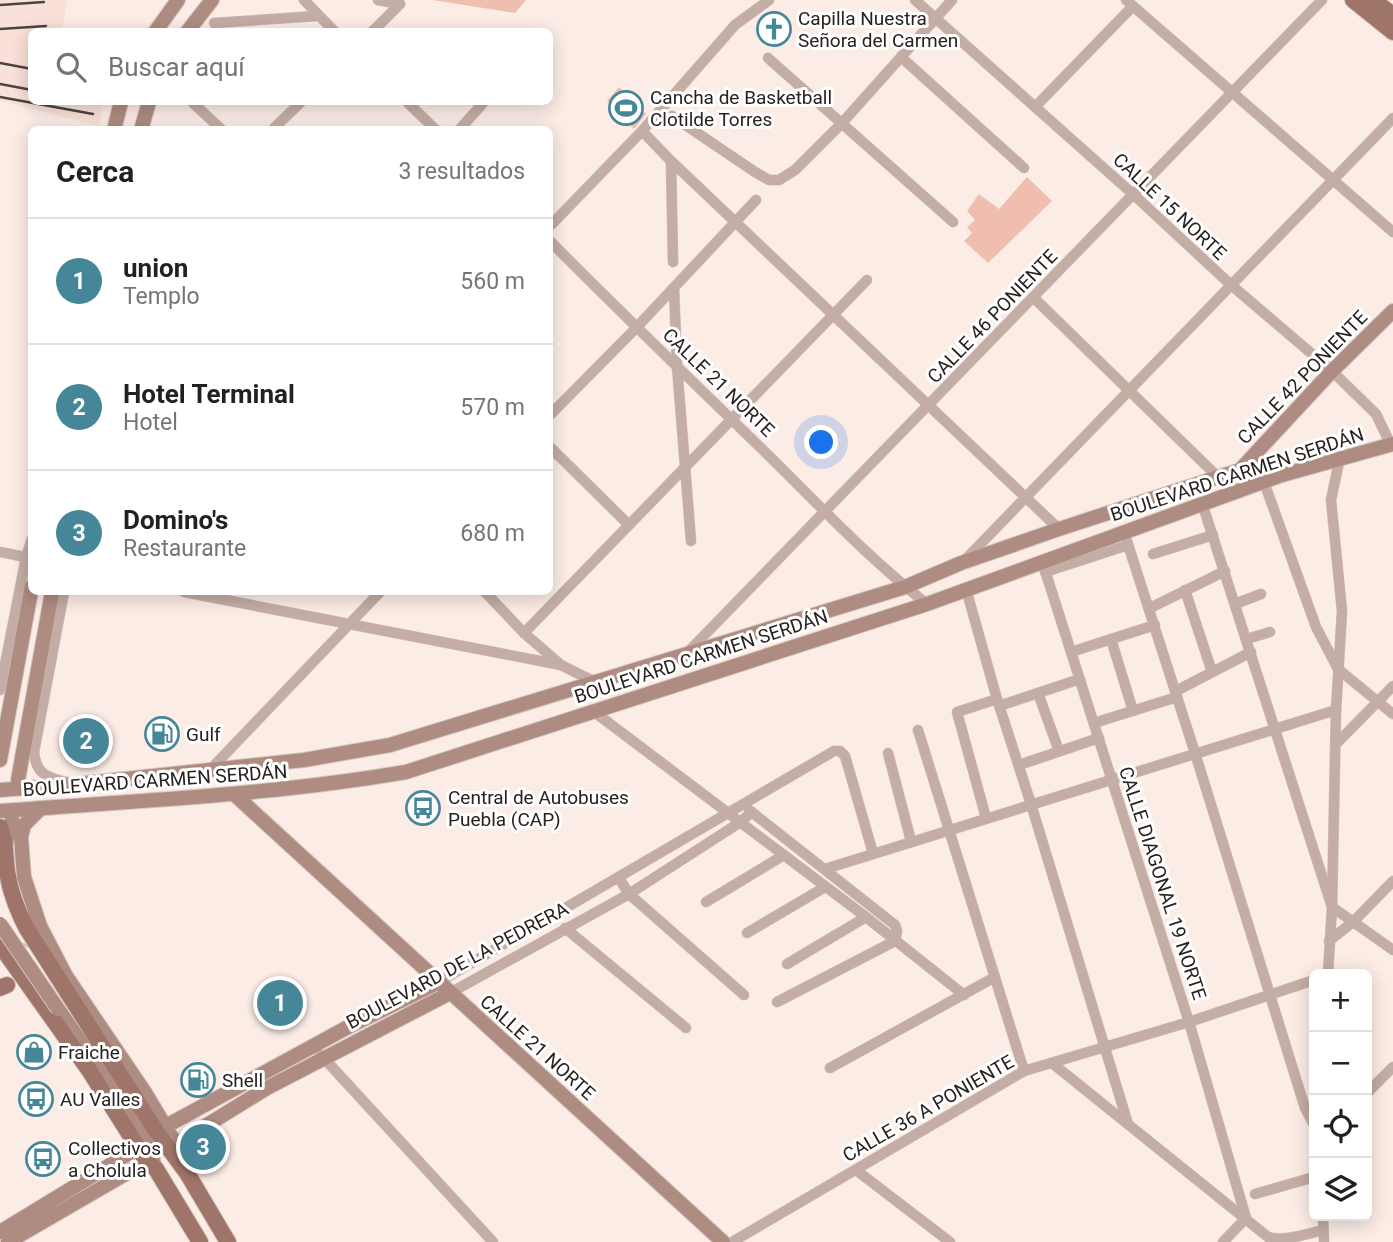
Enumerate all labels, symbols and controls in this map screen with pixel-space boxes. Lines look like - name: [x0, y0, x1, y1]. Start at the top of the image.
- place label: Capilla Nuestra Señora del Carmen: [798, 7, 958, 52]
- church icon: Capilla Nuestra Señora del Carmen: [755, 10, 793, 48]
- search box: [28, 28, 553, 105]
- icon: search: [52, 48, 90, 86]
- text: Buscar aquí: [108, 52, 245, 82]
- place label: Cancha de Basketball Clotilde Torres: [650, 86, 832, 131]
- sports icon: Cancha de Basketball Clotilde Torres: [607, 89, 645, 127]
- street label: CALLE 15 NORTE: [1108, 148, 1231, 265]
- text: Cerca: [56, 154, 134, 189]
- text: 3 resultados: [398, 158, 525, 185]
- street label: CALLE 46 PONIENTE: [923, 245, 1062, 388]
- text: union: [123, 253, 188, 283]
- text: 1: [72, 268, 86, 295]
- text: 560 m: [460, 268, 525, 295]
- text: Templo: [123, 283, 200, 310]
- street label: CALLE 42 PONIENTE: [1233, 306, 1372, 449]
- street label: CALLE 21 NORTE: [658, 323, 779, 442]
- text: Hotel Terminal: [123, 379, 295, 409]
- text: 2: [72, 394, 86, 421]
- text: 570 m: [460, 394, 525, 421]
- text: Hotel: [123, 409, 178, 436]
- street label: BOULEVARD CARMEN SERDÁN: [1108, 423, 1367, 526]
- your location: [804, 425, 838, 459]
- text: Domino's: [123, 505, 228, 535]
- text: 3: [72, 520, 86, 547]
- text: 680 m: [460, 520, 525, 547]
- text: Restaurante: [123, 535, 246, 562]
- street label: BOULEVARD CARMEN SERDÁN: [572, 605, 831, 708]
- pin: 2: [63, 715, 109, 767]
- fuel station icon: Gulf: [143, 715, 181, 753]
- place label: Gulf: [186, 723, 221, 746]
- street label: BOULEVARD CARMEN SERDÁN: [22, 760, 288, 801]
- street label: CALLE DIAGONAL 19 NORTE: [1114, 764, 1211, 1003]
- place label: Central de Autobuses Puebla (CAP): [448, 786, 629, 831]
- bus stop icon: Central de Autobuses Puebla (CAP): [404, 789, 442, 827]
- street label: BOULEVARD DE LA PEDRERA: [342, 897, 573, 1034]
- map controls: [1309, 969, 1372, 1221]
- button: +: [1309, 969, 1372, 1032]
- pin: 1: [257, 977, 303, 1029]
- street label: CALLE 21 NORTE: [476, 990, 600, 1105]
- button: −: [1309, 1032, 1372, 1095]
- shop icon: Fraiche: [15, 1033, 53, 1071]
- place label: Fraiche: [58, 1041, 120, 1064]
- street label: CALLE 36 A PONIENTE: [839, 1050, 1018, 1167]
- fuel station icon: Shell: [179, 1061, 217, 1099]
- place label: Shell: [222, 1069, 263, 1092]
- bus stop icon: AU Valles: [17, 1080, 55, 1118]
- place label: AU Valles: [60, 1088, 140, 1111]
- button: locate: [1309, 1095, 1372, 1158]
- pin: 3: [180, 1121, 226, 1173]
- place label: Collectivos a Cholula: [68, 1137, 161, 1182]
- bus stop icon: Collectivos a Cholula: [24, 1140, 62, 1178]
- button: layers: [1309, 1158, 1372, 1221]

